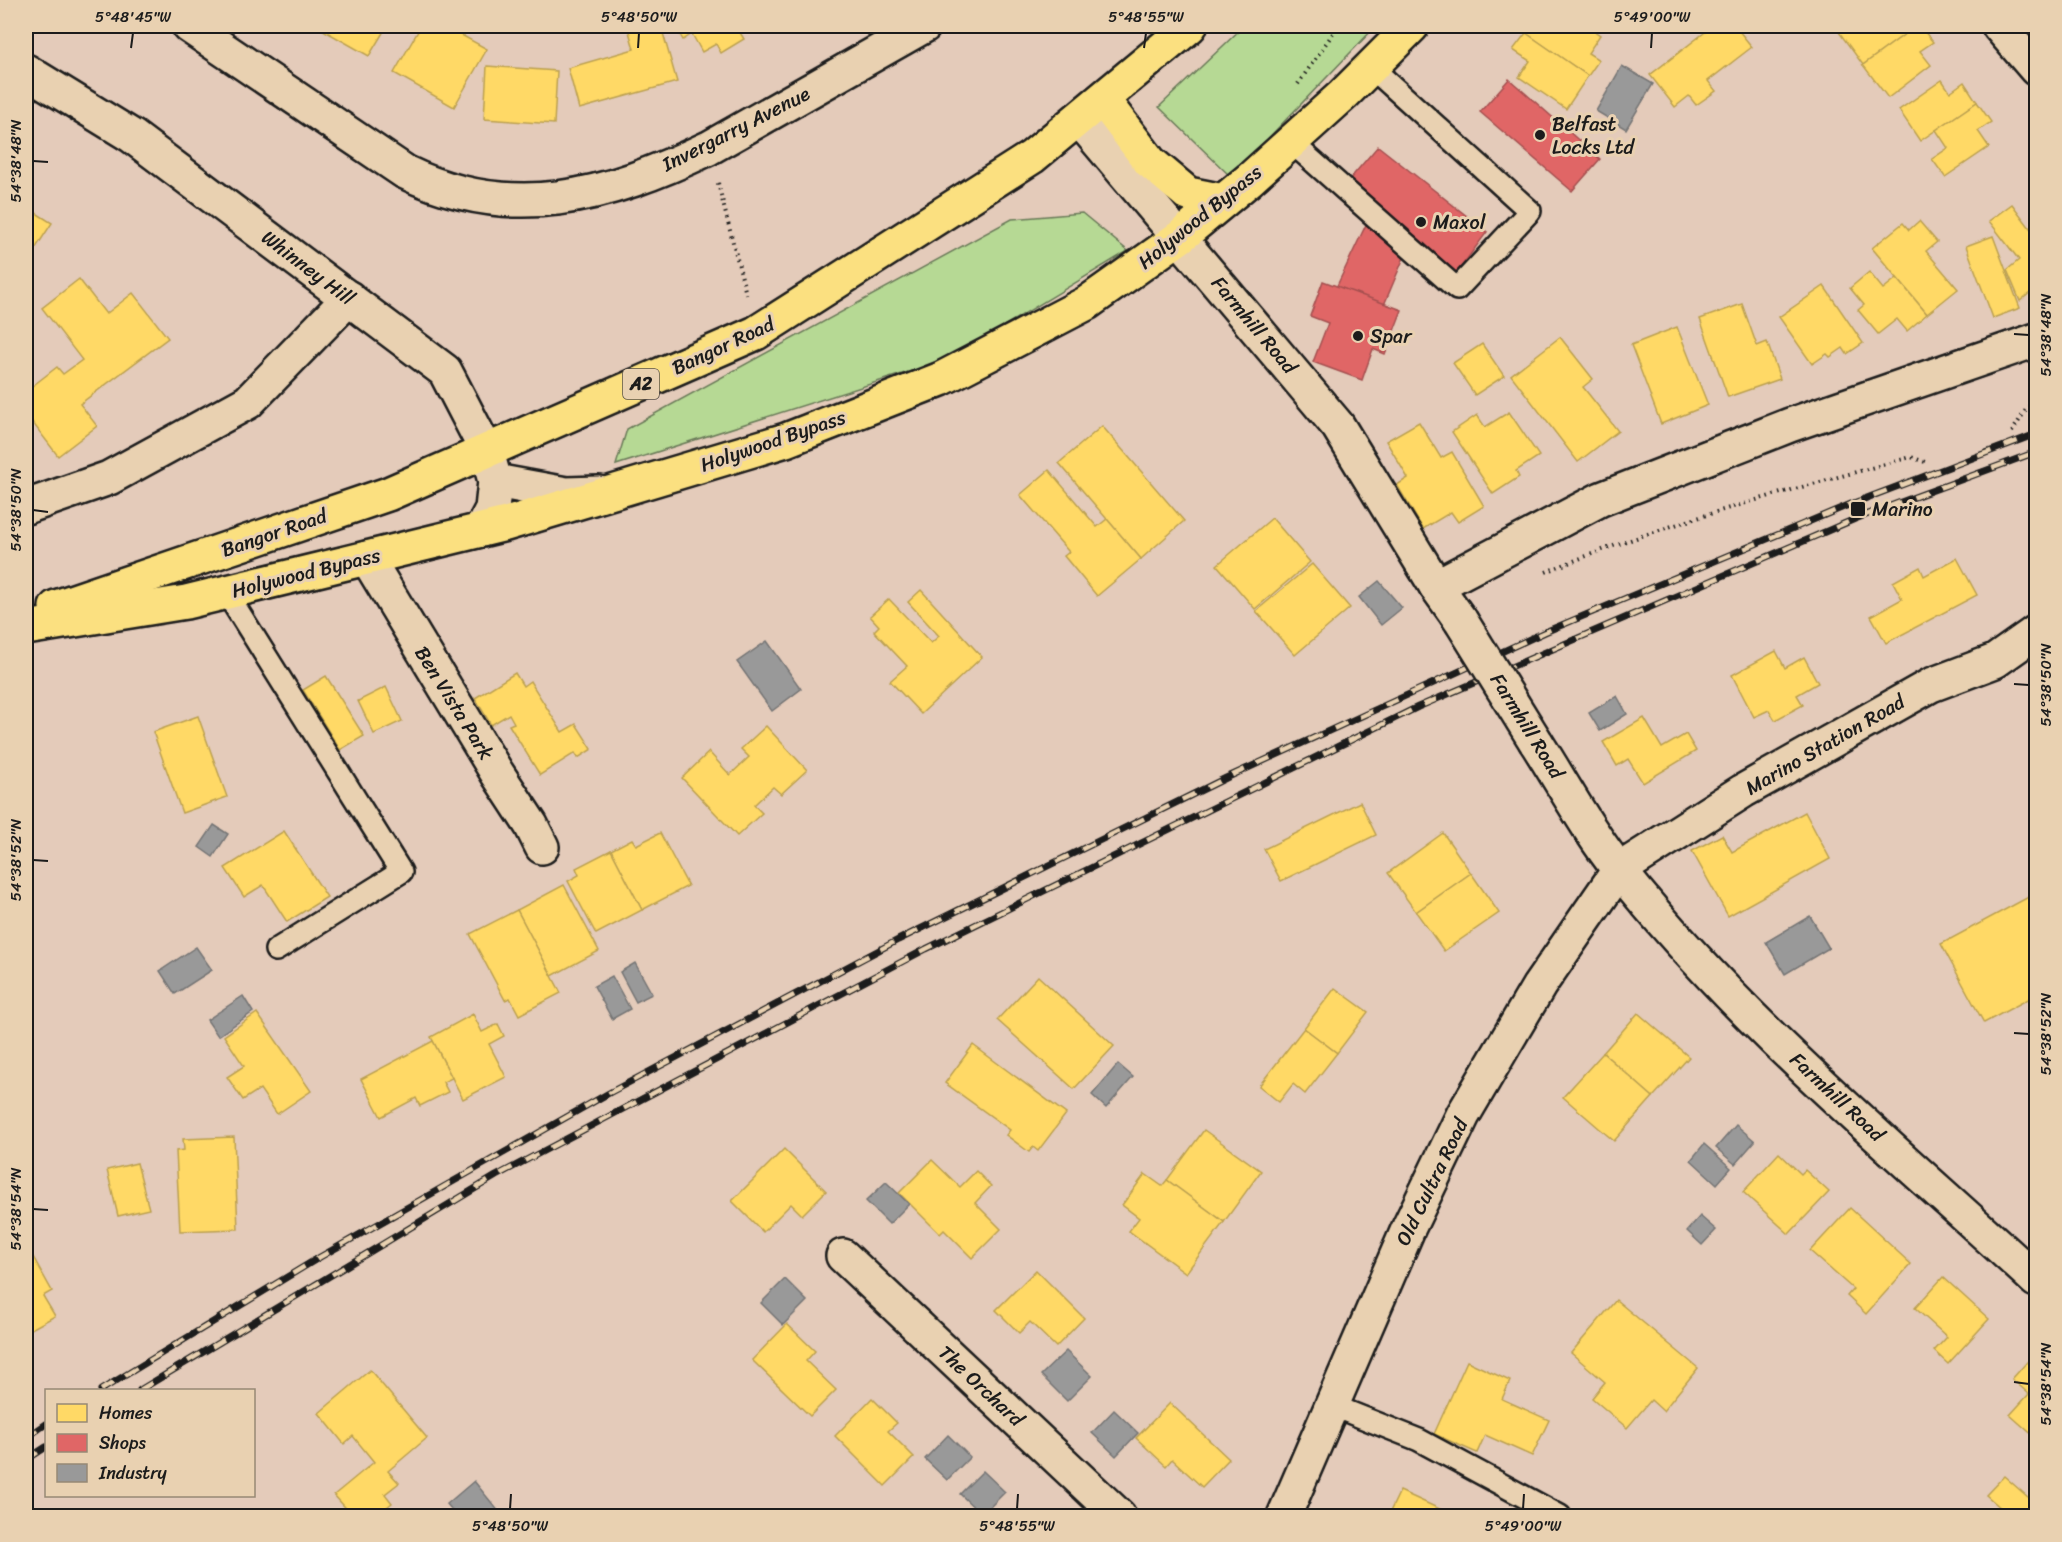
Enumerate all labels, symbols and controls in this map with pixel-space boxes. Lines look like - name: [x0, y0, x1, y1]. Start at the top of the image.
- text: 5°48'45"W: [95, 4, 171, 30]
- text: 5°48'50"W: [601, 4, 677, 30]
- text: 5°48'55"W: [1108, 4, 1184, 30]
- text: 5°49'00"W: [1614, 4, 1691, 30]
- street label: Invergarry Avenue: [655, 76, 817, 182]
- place label: Belfast Locks Ltd: [1552, 107, 1635, 165]
- text: 54°38'48"N: [3, 119, 29, 202]
- marker: Belfast Locks Ltd: [1533, 128, 1547, 142]
- street label: Holywood Bypass: [1130, 155, 1271, 278]
- place label: Maxol: [1433, 205, 1487, 240]
- marker: Maxol: [1414, 215, 1428, 229]
- street label: Whinney Hill: [254, 221, 363, 315]
- street label: Farmhill Road: [1202, 268, 1307, 383]
- text: 54°38'48"N: [2033, 293, 2059, 376]
- street label: Bangor Road: [666, 306, 781, 385]
- place label: Spar: [1370, 319, 1413, 354]
- marker: Spar: [1351, 329, 1365, 343]
- road number: A2: [623, 369, 659, 399]
- street label: Holywood Bypass: [695, 399, 851, 482]
- text: 54°38'50"N: [3, 468, 29, 552]
- place label: Marino: [1872, 492, 1933, 527]
- street label: Bangor Road: [216, 498, 333, 567]
- marker: Marino: [1849, 500, 1867, 518]
- street label: Holywood Bypass: [228, 537, 385, 608]
- street label: Ben Vista Park: [405, 639, 503, 767]
- text: 54°38'50"N: [2033, 643, 2059, 727]
- street label: Farmhill Road: [1480, 666, 1574, 787]
- street label: Marino Station Road: [1738, 684, 1913, 805]
- text: 54°38'52"N: [3, 818, 29, 901]
- text: 54°38'52"N: [2033, 992, 2059, 1075]
- street label: Farmhill Road: [1781, 1043, 1894, 1152]
- street label: Old Cultra Road: [1386, 1111, 1479, 1252]
- text: 54°38'54"N: [3, 1167, 29, 1250]
- street label: The Orchard: [930, 1337, 1033, 1436]
- text: 54°38'54"N: [2033, 1342, 2059, 1425]
- legend: [45, 1389, 255, 1497]
- text: Homes: [99, 1397, 153, 1429]
- text: Shops: [99, 1427, 146, 1459]
- text: Industry: [98, 1457, 168, 1489]
- text: 5°48'50"W: [472, 1513, 548, 1539]
- text: 5°48'55"W: [979, 1513, 1055, 1539]
- text: 5°49'00"W: [1485, 1513, 1562, 1539]

